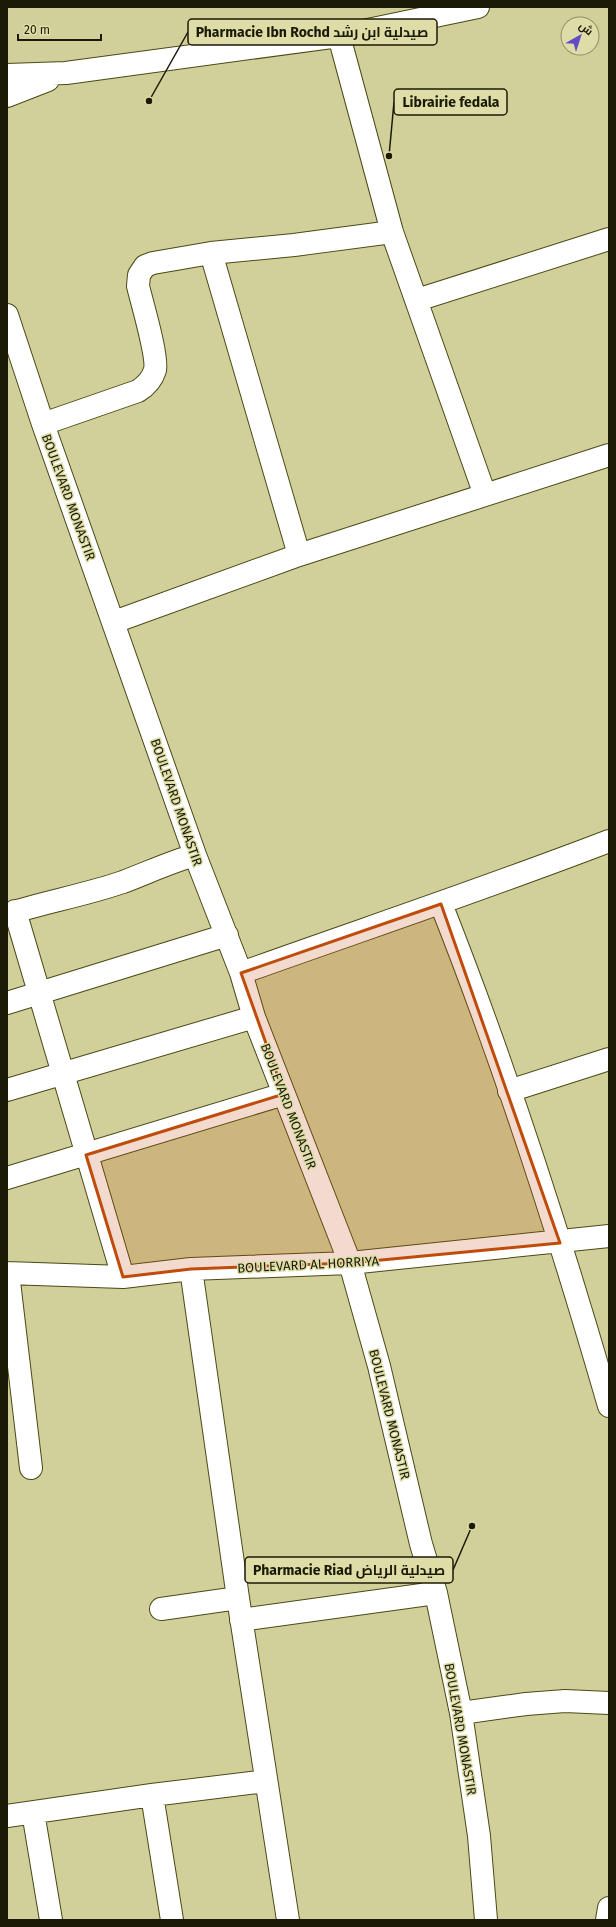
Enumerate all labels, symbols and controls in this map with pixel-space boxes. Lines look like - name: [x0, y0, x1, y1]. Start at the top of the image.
- scale bar: [18, 16, 101, 42]
- north arrow: [560, 16, 600, 56]
- callout: Pharmacie Ibn Rochd صيدلية ابن رشد: [188, 19, 437, 45]
- text: ش: [576, 19, 596, 38]
- text: 20 m: [24, 23, 50, 37]
- text: Pharmacie Ibn Rochd صيدلية ابن رشد: [196, 24, 428, 41]
- callout: Librairie fedala: [394, 89, 507, 115]
- text: Librairie fedala: [402, 94, 500, 111]
- street label: BOULEVARD MONASTIR: [39, 432, 98, 563]
- street label: BOULEVARD MONASTIR: [148, 737, 205, 868]
- street label: BOULEVARD MONASTIR: [258, 1041, 320, 1171]
- street label: BOULEVARD AL HORRIYA: [237, 1253, 380, 1276]
- street label: BOULEVARD MONASTIR: [366, 1347, 413, 1481]
- callout: Pharmacie Riad صيدلية الرياض: [245, 1557, 453, 1583]
- text: Pharmacie Riad صيدلية الرياض: [253, 1562, 445, 1579]
- street label: BOULEVARD MONASTIR: [442, 1662, 480, 1796]

